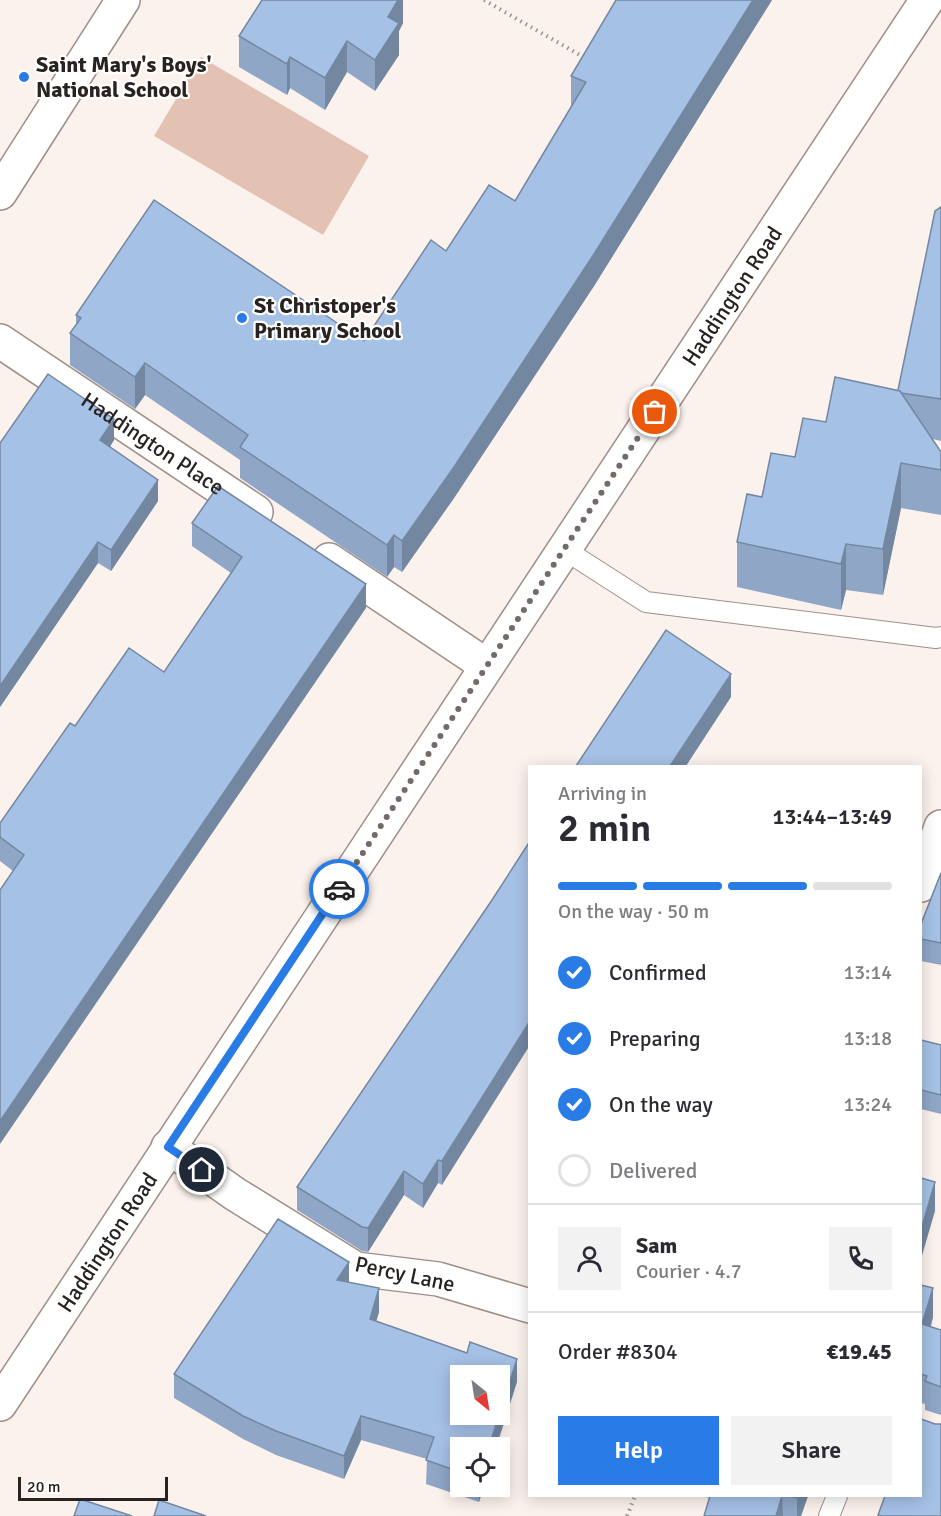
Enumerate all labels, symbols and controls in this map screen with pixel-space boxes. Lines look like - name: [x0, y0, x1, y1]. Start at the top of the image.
- place label: Saint Mary's Boys' National School: [36, 51, 212, 103]
- marker: Saint Mary's Boys' National School: [17, 70, 31, 84]
- street label: Haddington Road: [676, 221, 788, 371]
- place label: St Christoper's Primary School: [254, 292, 401, 344]
- marker: St Christoper's Primary School: [235, 311, 249, 325]
- street label: Haddington Place: [77, 386, 230, 501]
- pin: [629, 386, 680, 437]
- icon: bag: [638, 395, 671, 428]
- text: Arriving in: [558, 781, 647, 806]
- text: 13:44–13:49: [773, 803, 892, 830]
- text: 2 min: [558, 804, 651, 852]
- courier: [309, 859, 369, 919]
- icon: car: [323, 873, 356, 906]
- text: On the way · 50 m: [558, 899, 709, 924]
- icon: check: [558, 956, 591, 989]
- text: Confirmed: [609, 959, 707, 986]
- text: 13:14: [843, 960, 892, 985]
- icon: check: [558, 1022, 591, 1055]
- text: Preparing: [609, 1025, 701, 1052]
- text: 13:18: [843, 1026, 892, 1051]
- icon: check: [558, 1088, 591, 1121]
- text: On the way: [609, 1091, 713, 1118]
- text: 13:24: [843, 1092, 892, 1117]
- pin: [176, 1144, 227, 1195]
- icon: home: [185, 1153, 218, 1186]
- text: Delivered: [609, 1157, 697, 1184]
- street label: Haddington Road: [51, 1167, 163, 1317]
- button: person: [558, 1227, 621, 1290]
- button: phone: [829, 1227, 892, 1290]
- text: Sam: [636, 1232, 677, 1259]
- street label: Percy Lane: [353, 1250, 457, 1298]
- text: Courier · 4.7: [636, 1259, 742, 1284]
- text: Order #8304: [558, 1338, 678, 1365]
- text: €19.45: [826, 1338, 892, 1365]
- north arrow: [450, 1365, 510, 1425]
- map controls: [450, 1365, 510, 1497]
- button: Help: [558, 1416, 719, 1485]
- button: Share: [731, 1416, 892, 1485]
- button: locate: [450, 1437, 510, 1497]
- scale bar: [18, 1474, 168, 1502]
- text: 20 m: [27, 1477, 61, 1497]

